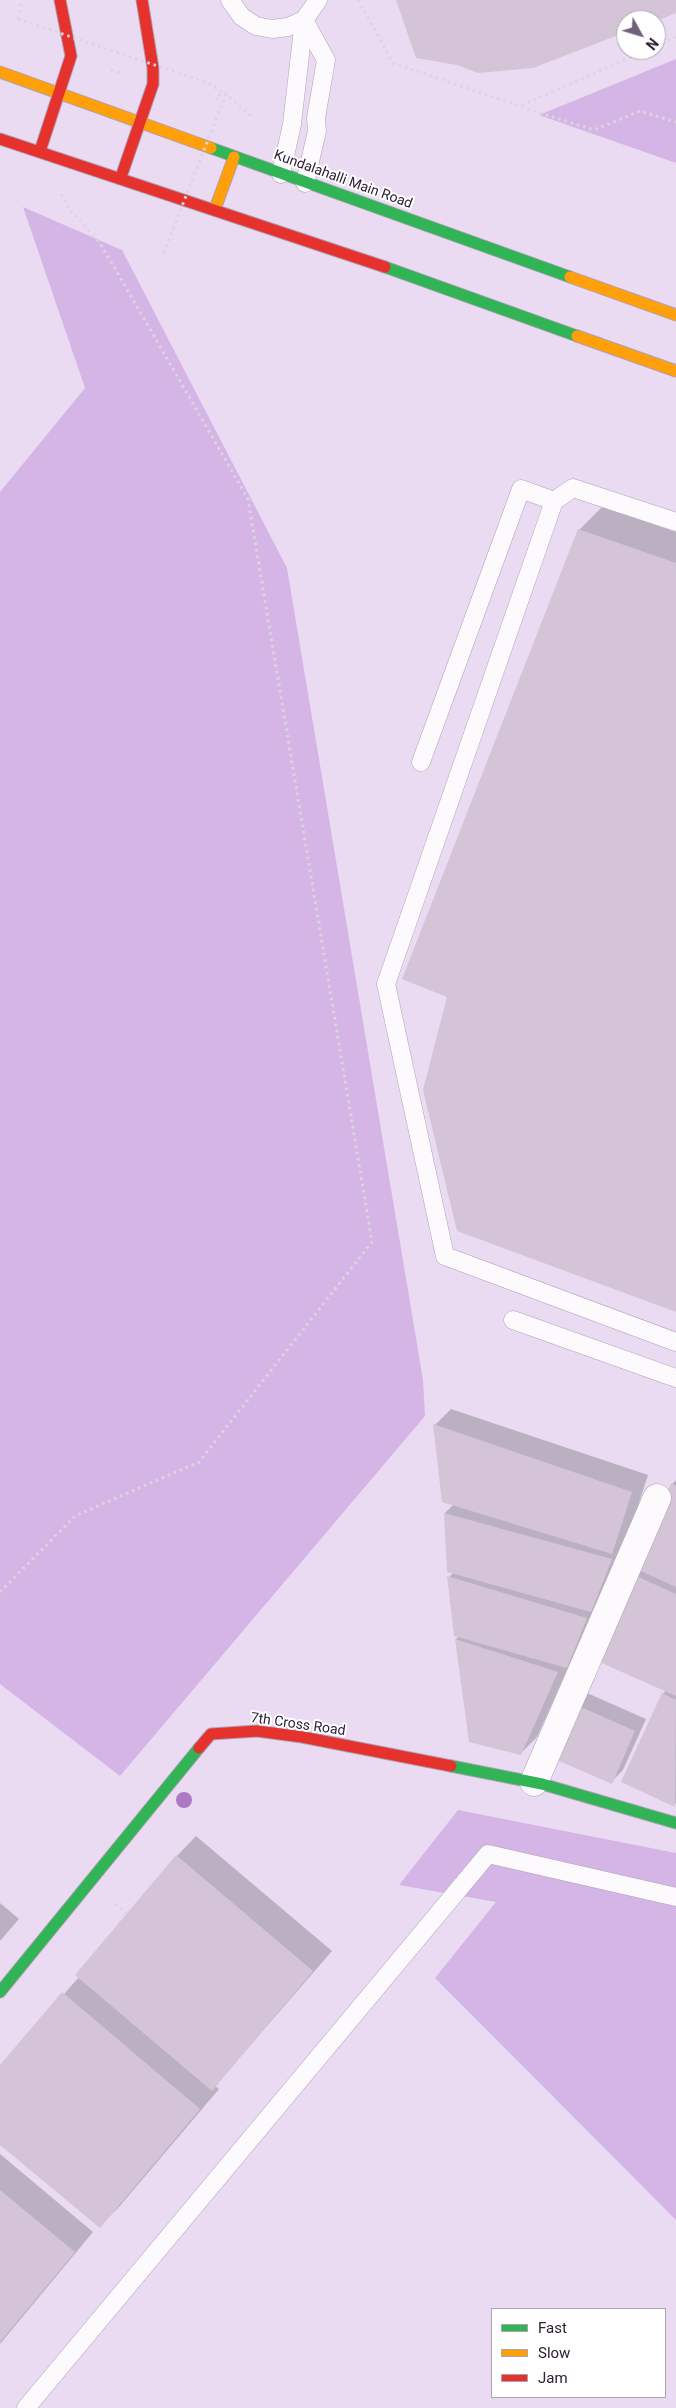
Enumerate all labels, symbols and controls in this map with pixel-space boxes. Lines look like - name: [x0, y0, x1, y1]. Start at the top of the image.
- north arrow: [616, 10, 666, 60]
- text: N: [643, 35, 661, 53]
- street label: Kundalahalli Main Road: [271, 147, 415, 213]
- street label: 7th Cross Road: [250, 1710, 346, 1740]
- legend: [491, 2308, 666, 2398]
- text: Fast: [538, 2319, 567, 2337]
- text: Slow: [538, 2344, 570, 2362]
- text: Jam: [538, 2369, 568, 2387]

